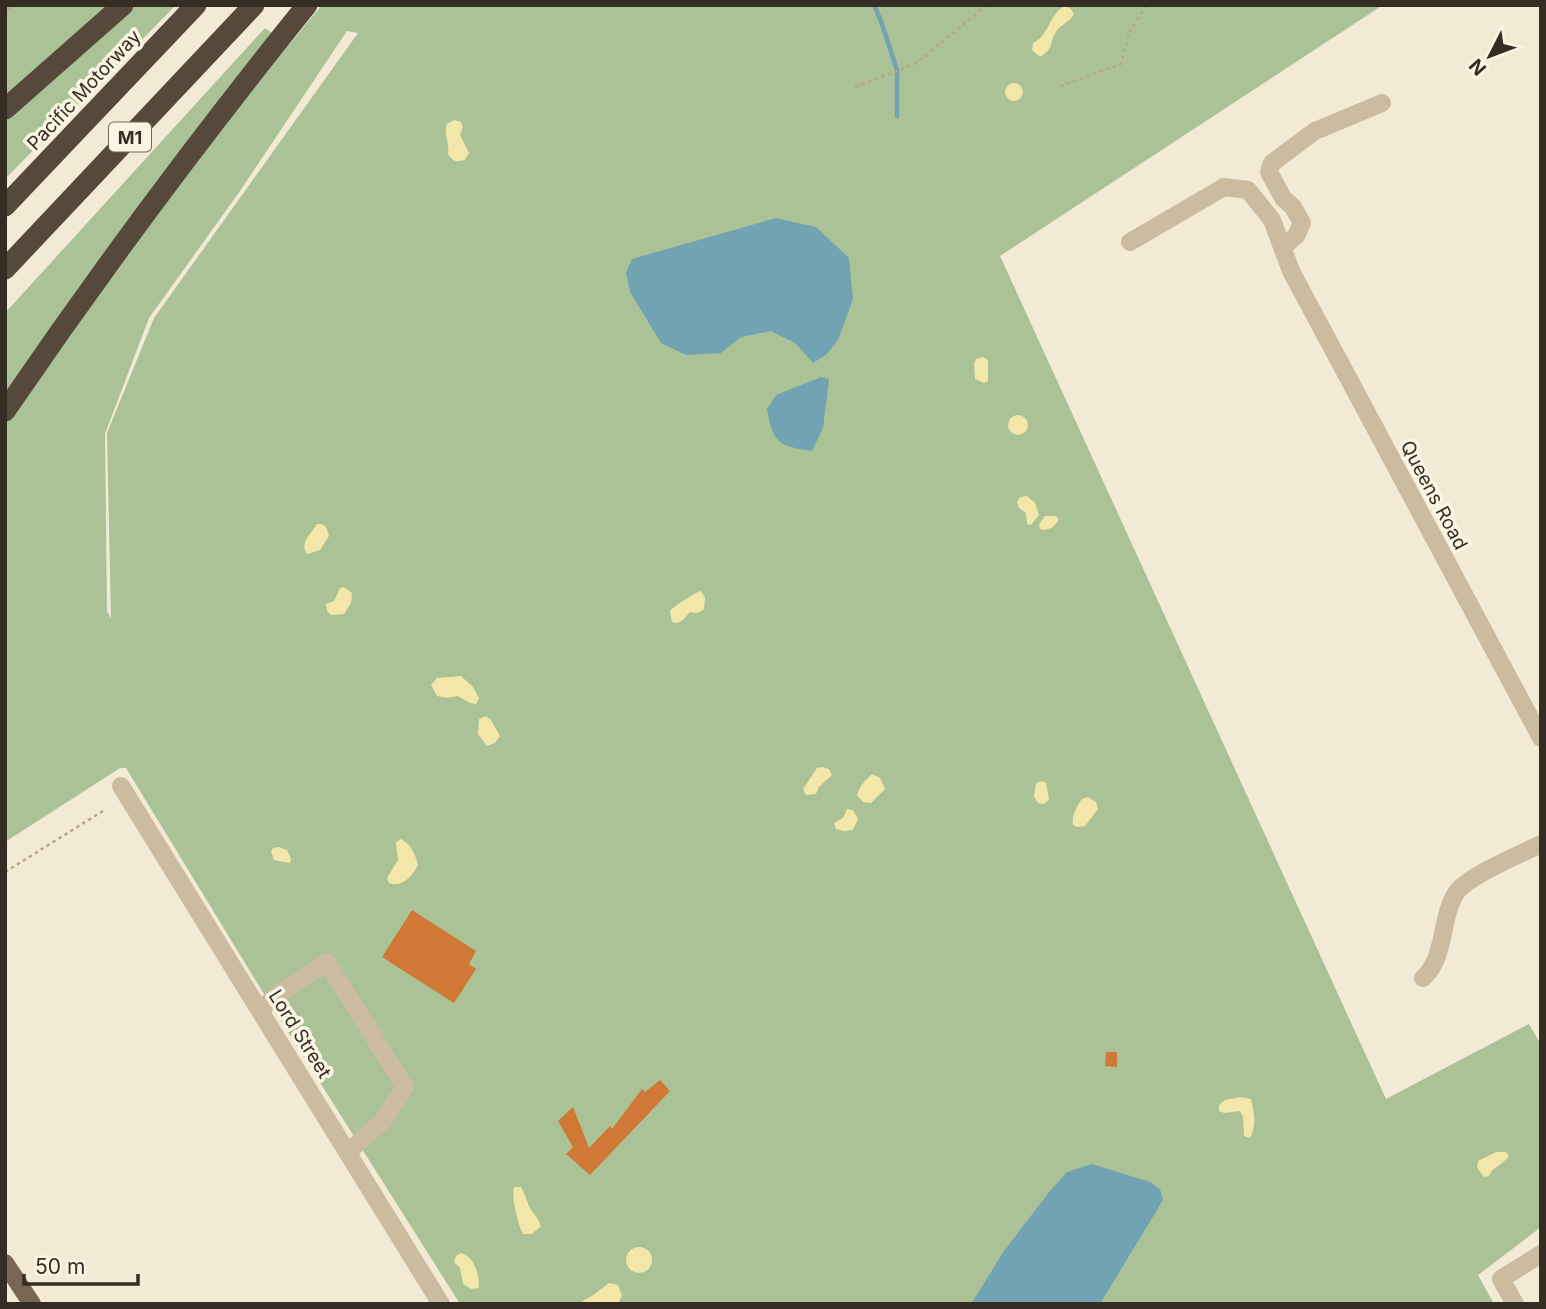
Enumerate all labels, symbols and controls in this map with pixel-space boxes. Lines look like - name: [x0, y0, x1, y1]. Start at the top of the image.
- north arrow: [1455, 21, 1525, 91]
- street label: Pacific Motorway: [22, 25, 146, 155]
- text: N: [1464, 54, 1491, 80]
- road number: M1: [109, 122, 151, 152]
- street label: Queens Road: [1396, 436, 1472, 554]
- street label: Lord Street: [264, 986, 336, 1082]
- scale bar: [24, 1242, 138, 1286]
- text: 50 m: [35, 1254, 85, 1279]

